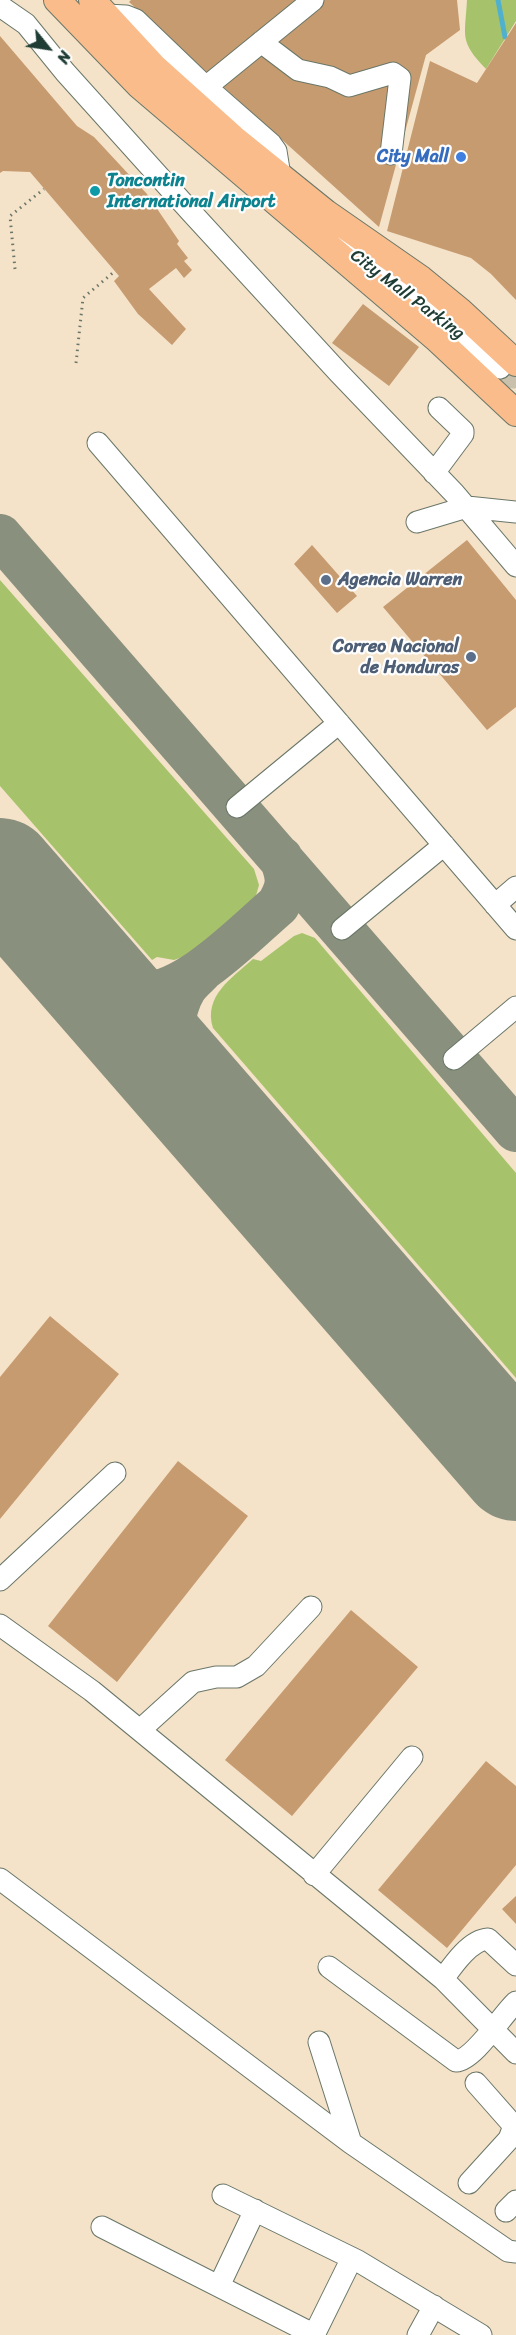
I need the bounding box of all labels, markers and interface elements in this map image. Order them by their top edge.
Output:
north arrow [18,18,78,78]
text: N [49,45,79,69]
place label: City Mall [377,146,449,168]
marker: City Mall [454,150,468,164]
place label: Toncontin International Airport [107,170,276,213]
marker: Toncontin International Airport [88,184,102,198]
street label: City Mall Parking [346,245,468,345]
place label: Agencia Warren [338,569,462,591]
marker: Agencia Warren [319,573,333,587]
place label: Correo Nacional de Honduras [333,636,459,678]
marker: Correo Nacional de Honduras [464,650,478,664]

